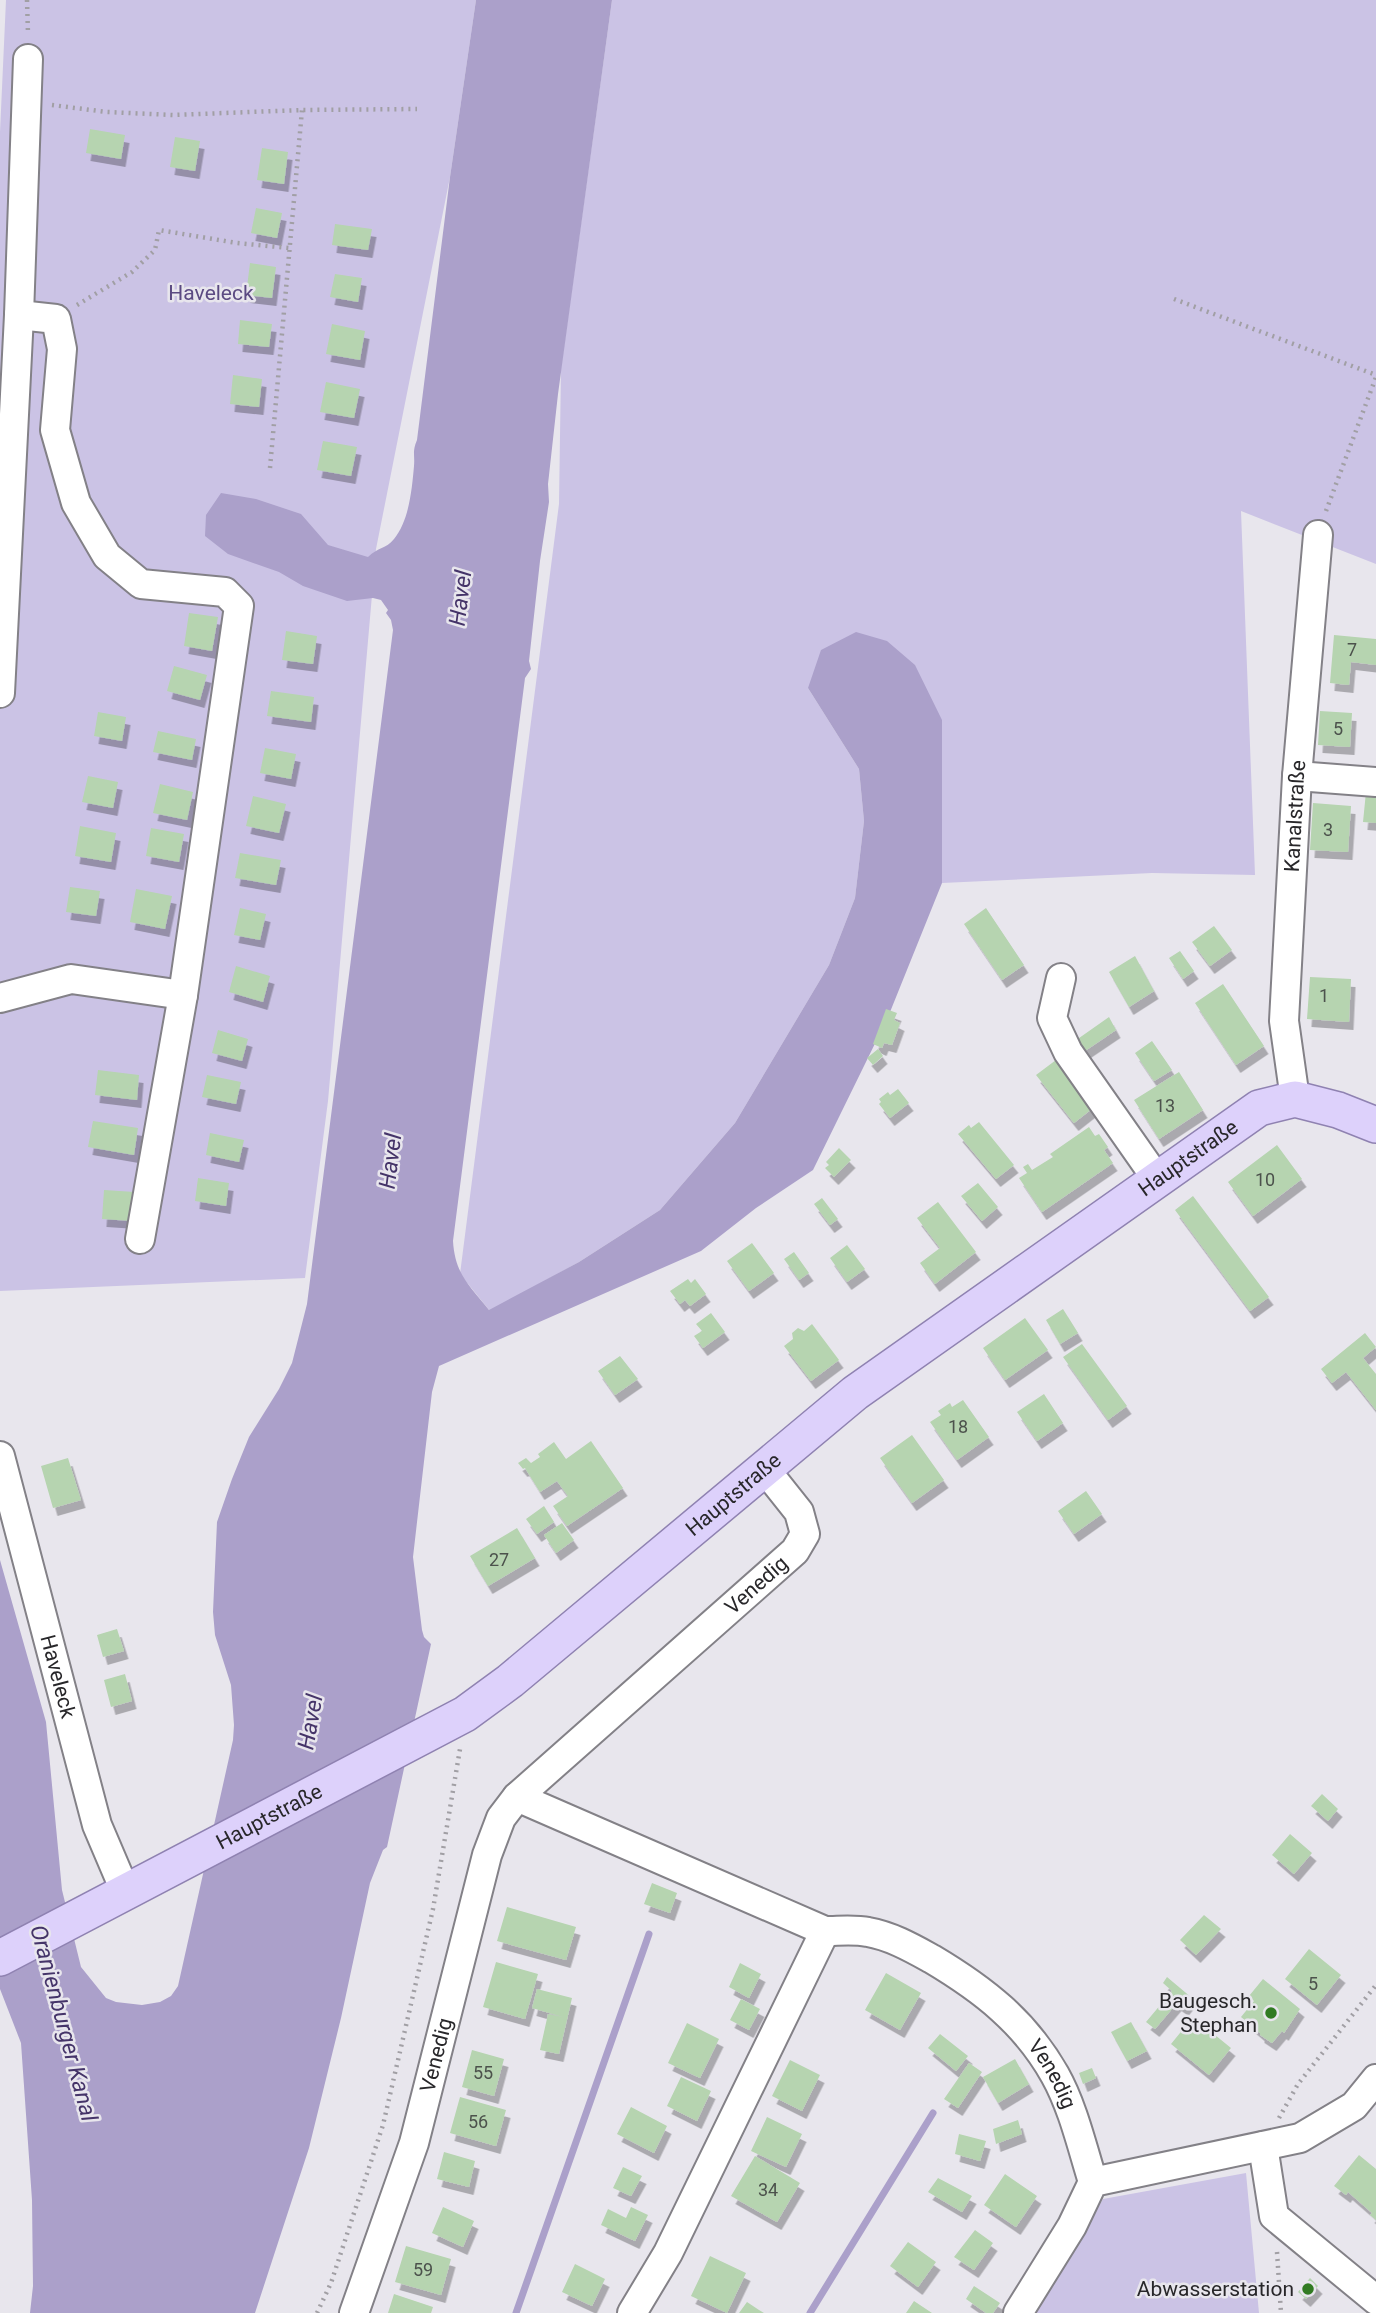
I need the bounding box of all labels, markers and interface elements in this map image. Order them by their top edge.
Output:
park label: Haveleck [168,281,254,305]
water label: Havel [444,568,477,627]
house number: 7 [1347,639,1357,660]
house number: 5 [1333,718,1343,739]
street label: Kanalstraße [1280,759,1310,873]
house number: 3 [1323,819,1333,840]
house number: 1 [1319,985,1329,1006]
house number: 13 [1155,1095,1175,1116]
street label: Hauptstraße [1134,1115,1242,1201]
water label: Havel [374,1131,407,1190]
house number: 10 [1255,1169,1275,1190]
house number: 18 [948,1416,968,1437]
street label: Hauptstraße [681,1448,786,1541]
house number: 27 [489,1549,509,1570]
street label: Venedig [720,1551,793,1619]
street label: Haveleck [36,1632,81,1721]
water label: Havel [292,1692,329,1752]
street label: Hauptstraße [212,1779,326,1854]
water label: Oranienburger Kanal [24,1922,103,2125]
house number: 5 [1308,1973,1318,1994]
place label: Baugesch. Stephan [1159,1989,1257,2037]
marker: Baugesch. Stephan [1263,2005,1279,2021]
street label: Venedig [415,2015,457,2095]
street label: Venedig [1023,2035,1081,2112]
house number: 55 [473,2062,493,2083]
house number: 56 [468,2111,488,2132]
house number: 34 [758,2179,778,2200]
house number: 59 [413,2259,433,2280]
place label: Abwasserstation [1137,2277,1294,2301]
marker: Abwasserstation [1300,2281,1316,2297]

